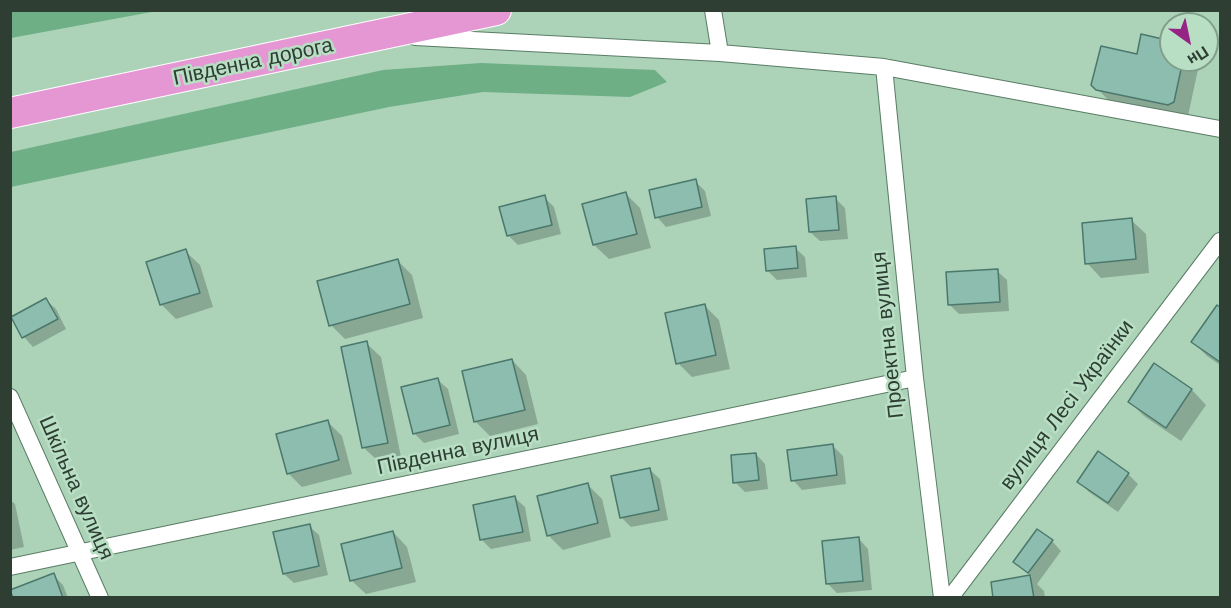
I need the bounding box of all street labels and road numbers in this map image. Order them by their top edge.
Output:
street label: Південна дорога [171,33,335,91]
street label: Проектна вулиця [867,250,909,420]
street label: вулиця Лесі Українки [995,315,1139,495]
street label: Шкільна вулиця [33,412,119,564]
street label: Південна вулиця [375,422,541,480]

